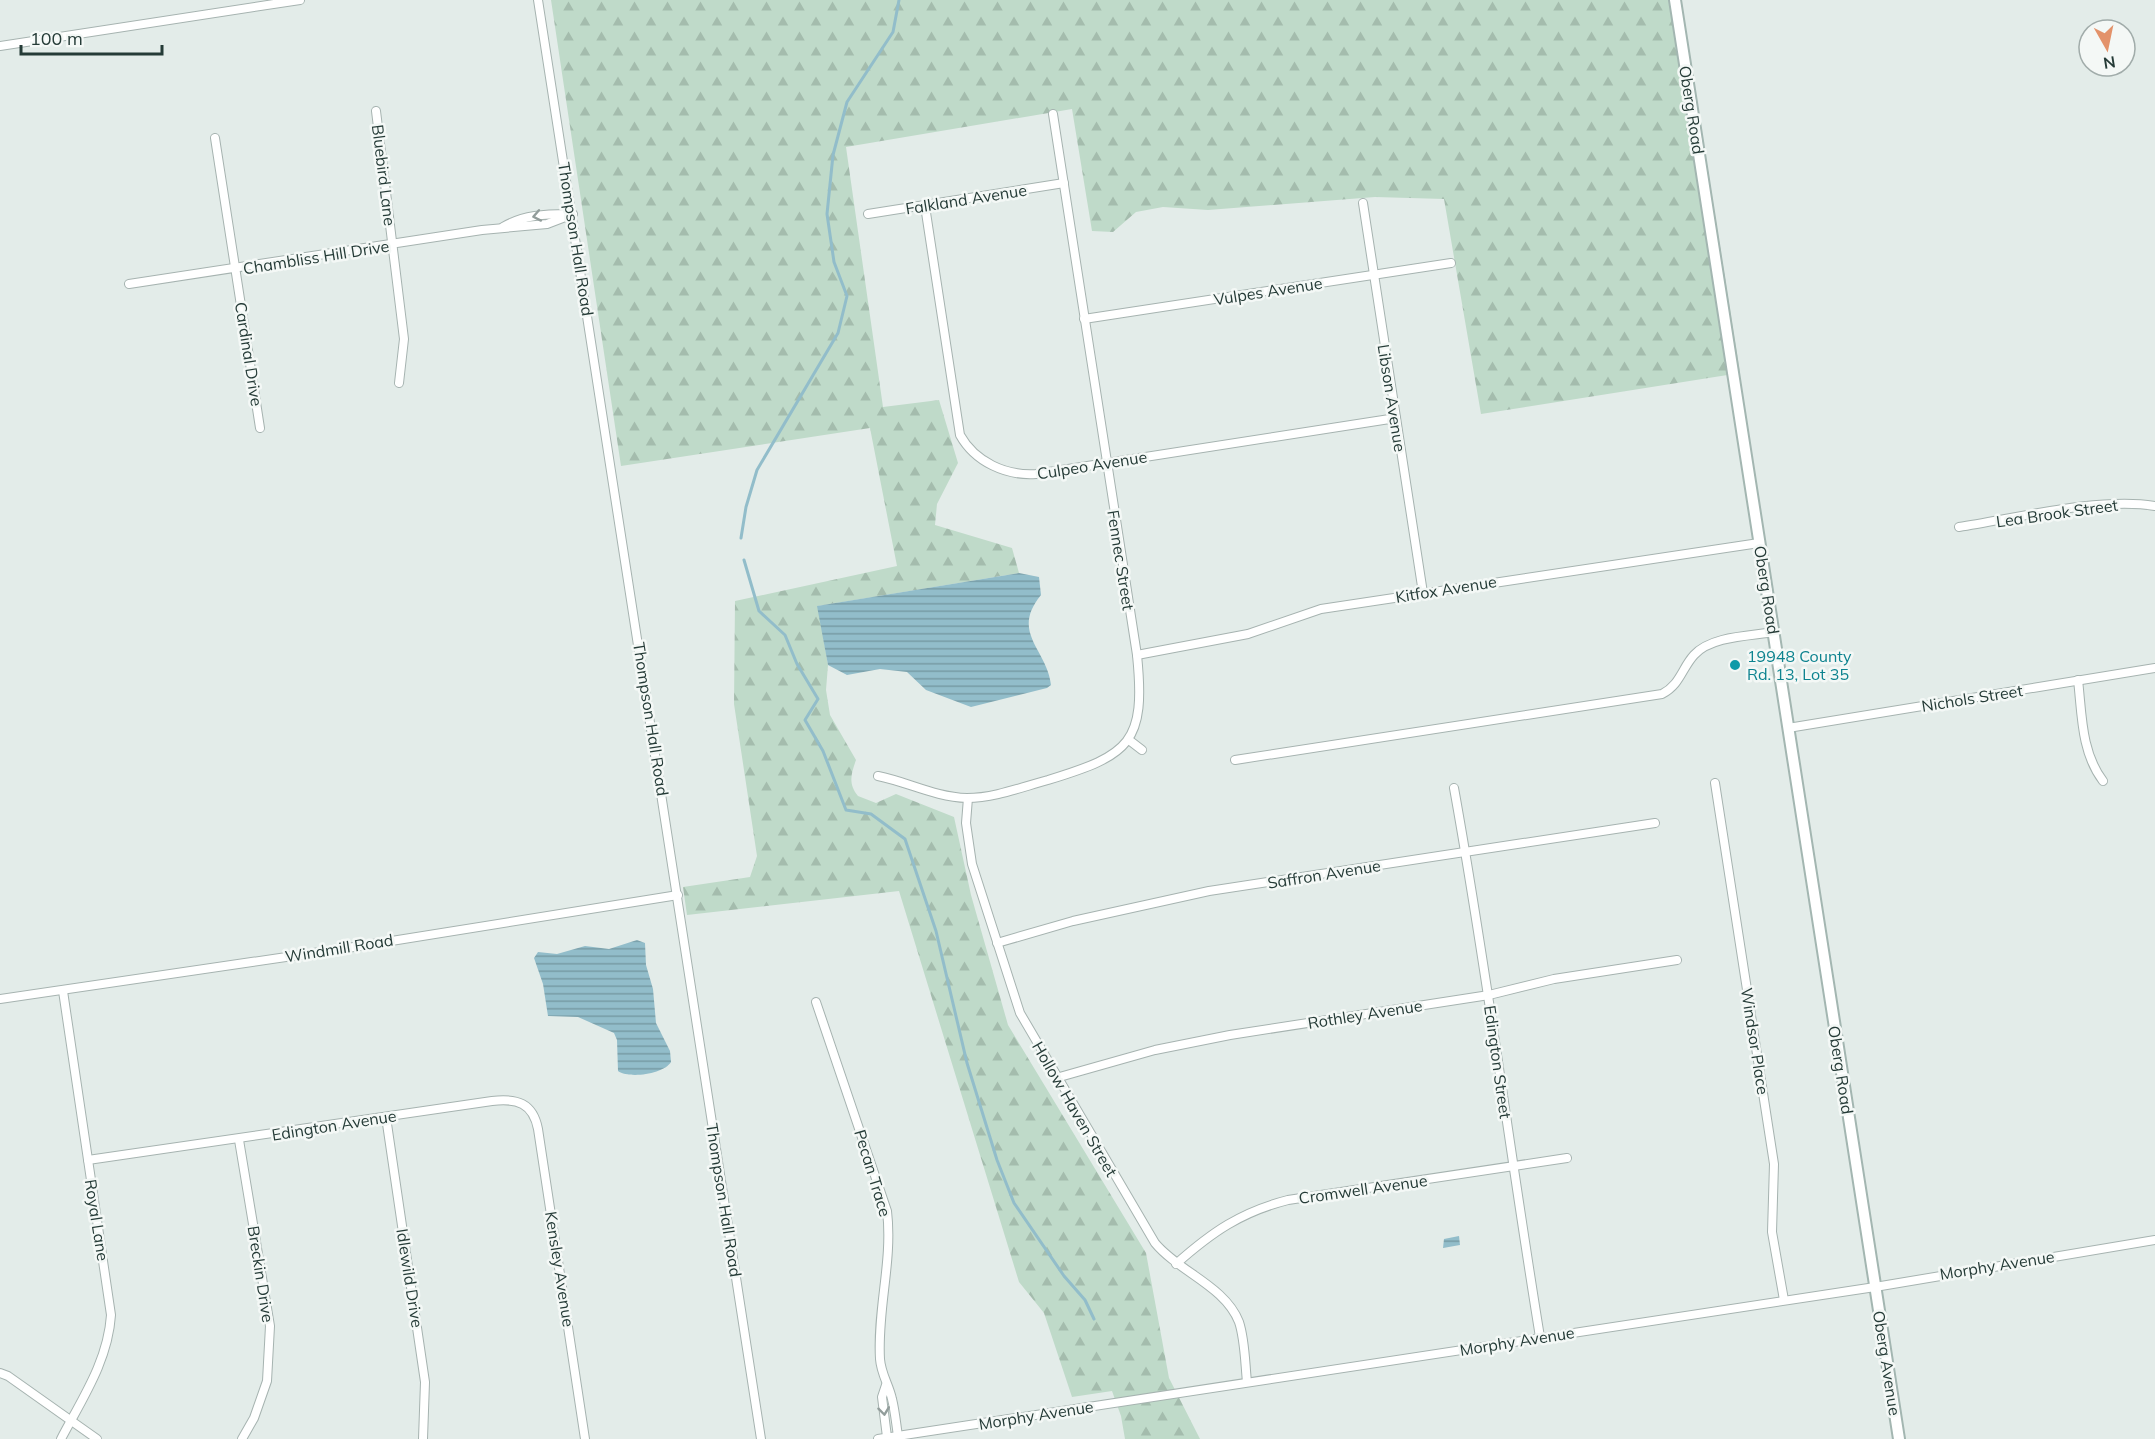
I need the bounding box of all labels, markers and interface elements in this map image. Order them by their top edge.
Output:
scale bar [21,18,162,56]
north arrow [2077,18,2137,78]
text: 100 m [30,27,83,50]
text: N [2102,52,2117,74]
street label: Oberg Road [1675,64,1709,156]
street label: Bluebird Lane [368,123,400,227]
street label: Thompson Hall Road [554,161,598,317]
street label: Falkland Avenue [904,180,1028,218]
one-way arrow [532,209,542,222]
street label: Chambliss Hill Drive [241,236,391,278]
street label: Vulpes Avenue [1212,273,1324,309]
street label: Cardinal Drive [231,301,267,407]
street label: Libson Avenue [1374,343,1410,453]
street label: Culpeo Avenue [1036,446,1148,484]
street label: Lea Brook Street [1995,495,2120,531]
street label: Fennec Street [1103,508,1139,612]
street label: Oberg Road [1750,544,1784,636]
street label: Kitfox Avenue [1394,571,1498,607]
street label: Thompson Hall Road [629,641,673,797]
place label: 19948 County Rd. 13, Lot 35 [1747,646,1852,684]
marker: 19948 County Rd. 13, Lot 35 [1728,658,1742,672]
street label: Nichols Street [1920,680,2025,716]
street label: Saffron Avenue [1266,855,1382,893]
street label: Windmill Road [283,930,395,966]
street label: Windsor Place [1737,986,1773,1096]
street label: Rothley Avenue [1306,995,1424,1033]
street label: Edington Street [1480,1004,1516,1120]
street label: Oberg Road [1824,1024,1858,1116]
street label: Hollow Haven Street [1028,1038,1122,1180]
street label: Edington Avenue [270,1105,398,1145]
street label: Thompson Hall Road [702,1122,746,1278]
street label: Pecan Trace [850,1127,896,1219]
street label: Cromwell Avenue [1297,1170,1429,1208]
street label: Royal Lane [81,1178,113,1262]
street label: Kensley Avenue [541,1210,579,1328]
street label: Breckin Drive [243,1224,279,1324]
street label: Idlewild Drive [392,1227,428,1329]
street label: Morphy Avenue [1938,1246,2056,1284]
street label: Oberg Avenue [1869,1309,1905,1417]
street label: Morphy Avenue [1458,1322,1576,1360]
street label: Morphy Avenue [977,1396,1095,1434]
one-way arrow [877,1407,890,1416]

